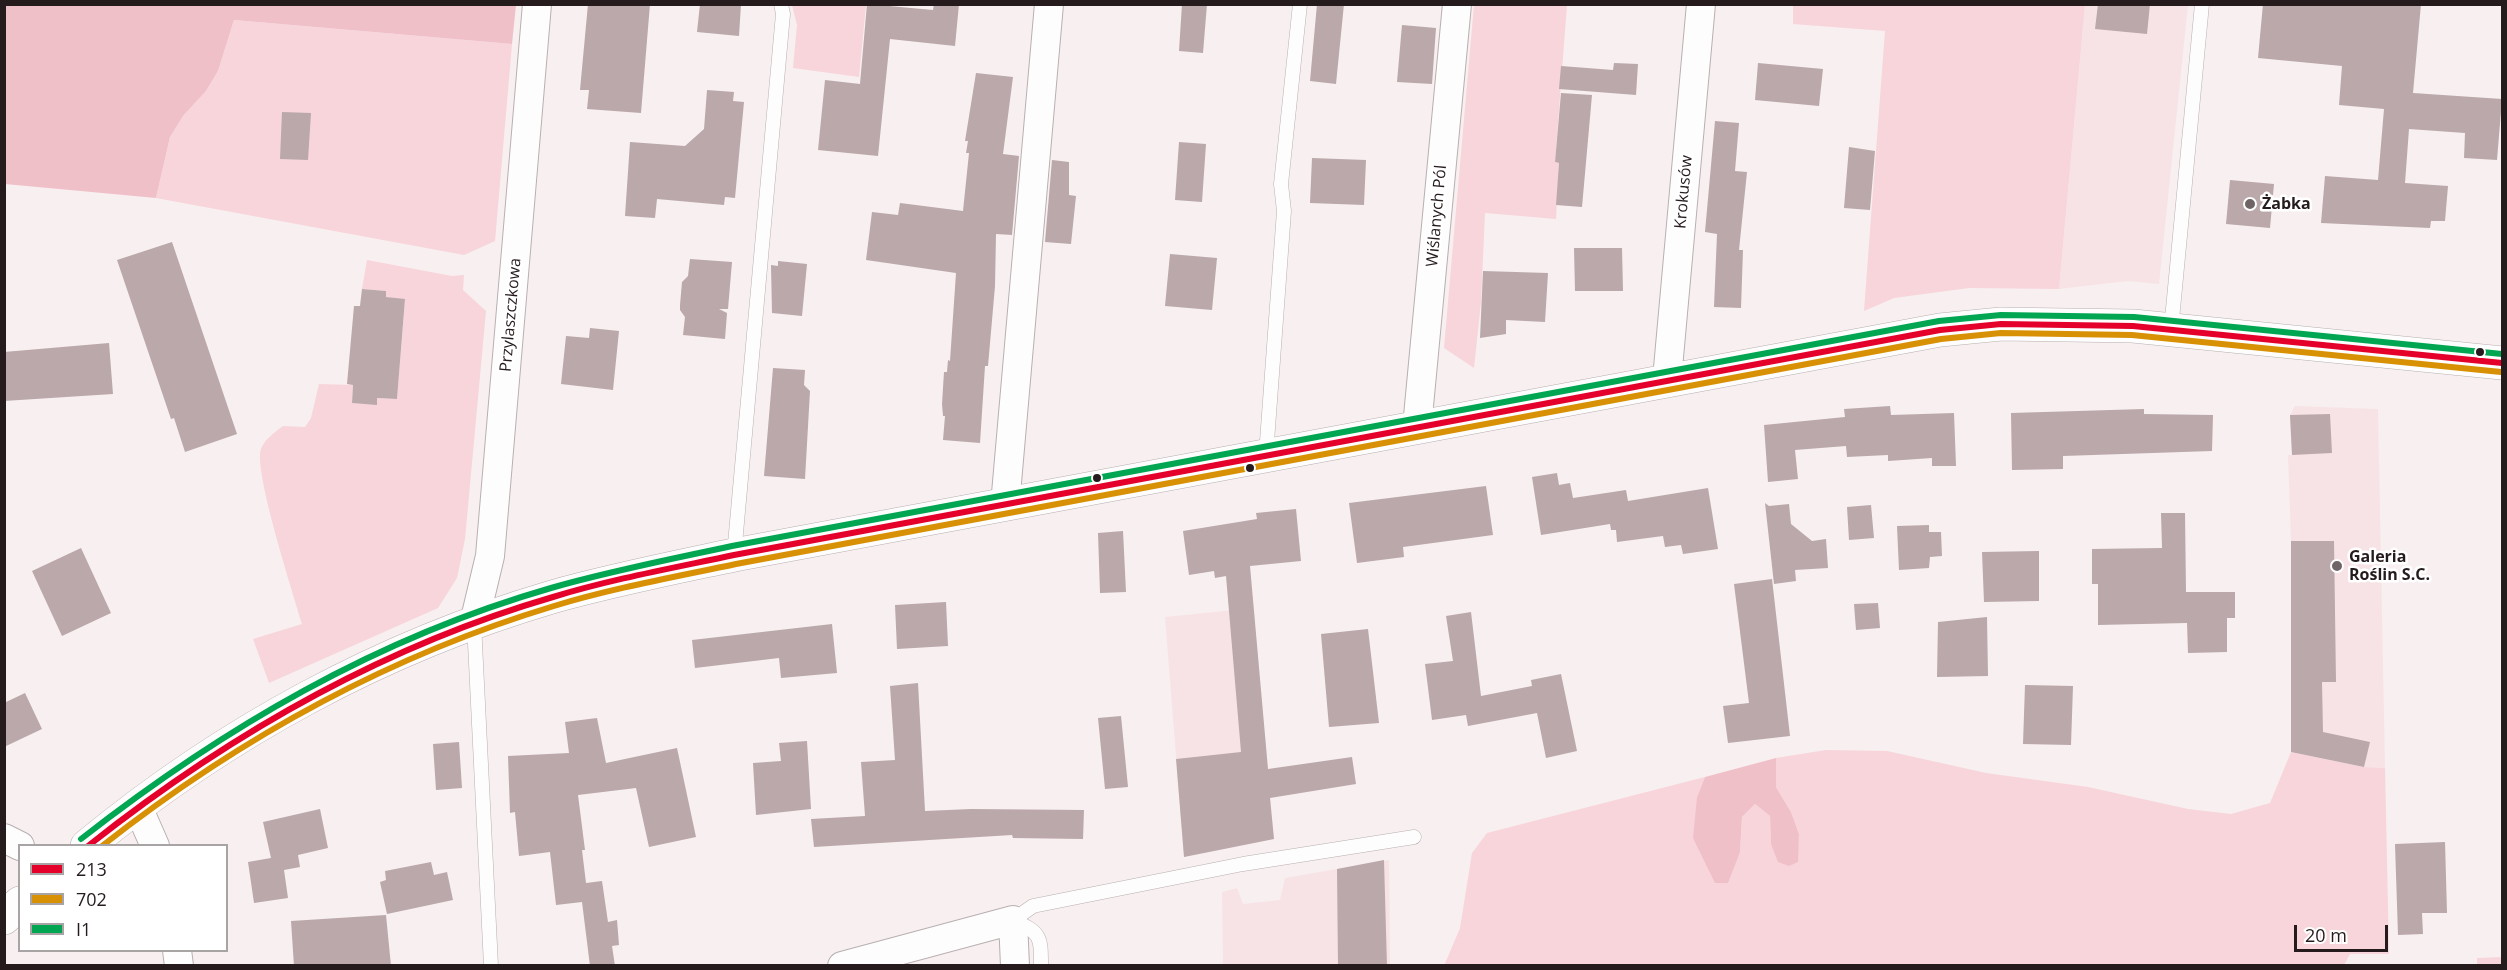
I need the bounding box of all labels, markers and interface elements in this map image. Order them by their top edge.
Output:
street label: Krokusów [1671,154,1697,230]
street label: Wiślanych Pól [1423,164,1451,268]
place label: Żabka [2262,194,2311,214]
marker: Żabka [2243,197,2257,211]
street label: Przylaszczkowa [496,257,526,373]
unlabelled marker [2474,346,2486,358]
unlabelled marker [1244,462,1256,474]
unlabelled marker [1091,472,1103,484]
place label: Galeria Roślin S.C. [2349,547,2430,585]
marker: Galeria Roślin S.C. [2330,559,2344,573]
legend [18,844,228,952]
text: 213 [76,857,107,881]
text: 702 [76,887,107,911]
scale bar [2297,913,2392,951]
text: I1 [76,917,91,941]
text: 20 m [2305,923,2347,947]

